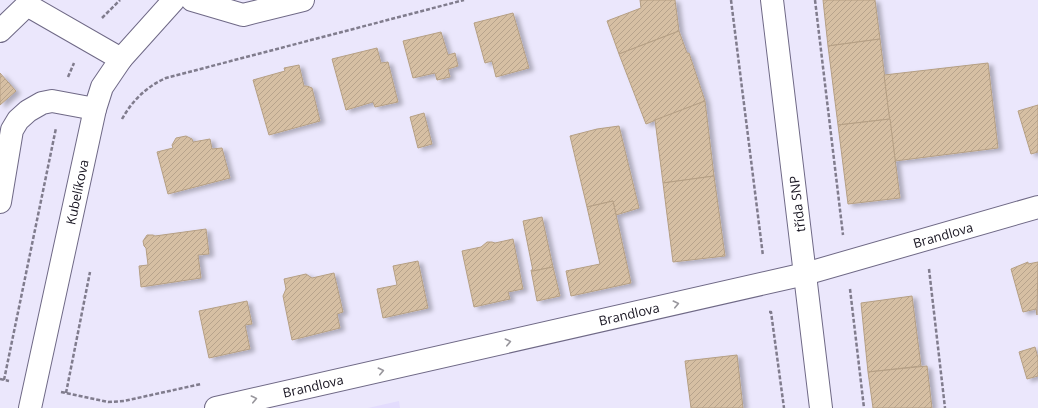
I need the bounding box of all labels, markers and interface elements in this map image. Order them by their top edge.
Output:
street label: Kubelíkova [61,158,93,226]
street label: třída SNP [785,175,809,233]
street label: Brandlova [911,218,975,252]
street label: Brandlova [597,298,661,330]
one-way arrow [673,300,679,308]
one-way arrow [505,338,511,346]
one-way arrow [378,367,384,375]
street label: Brandlova [281,370,345,402]
one-way arrow [251,396,258,404]

